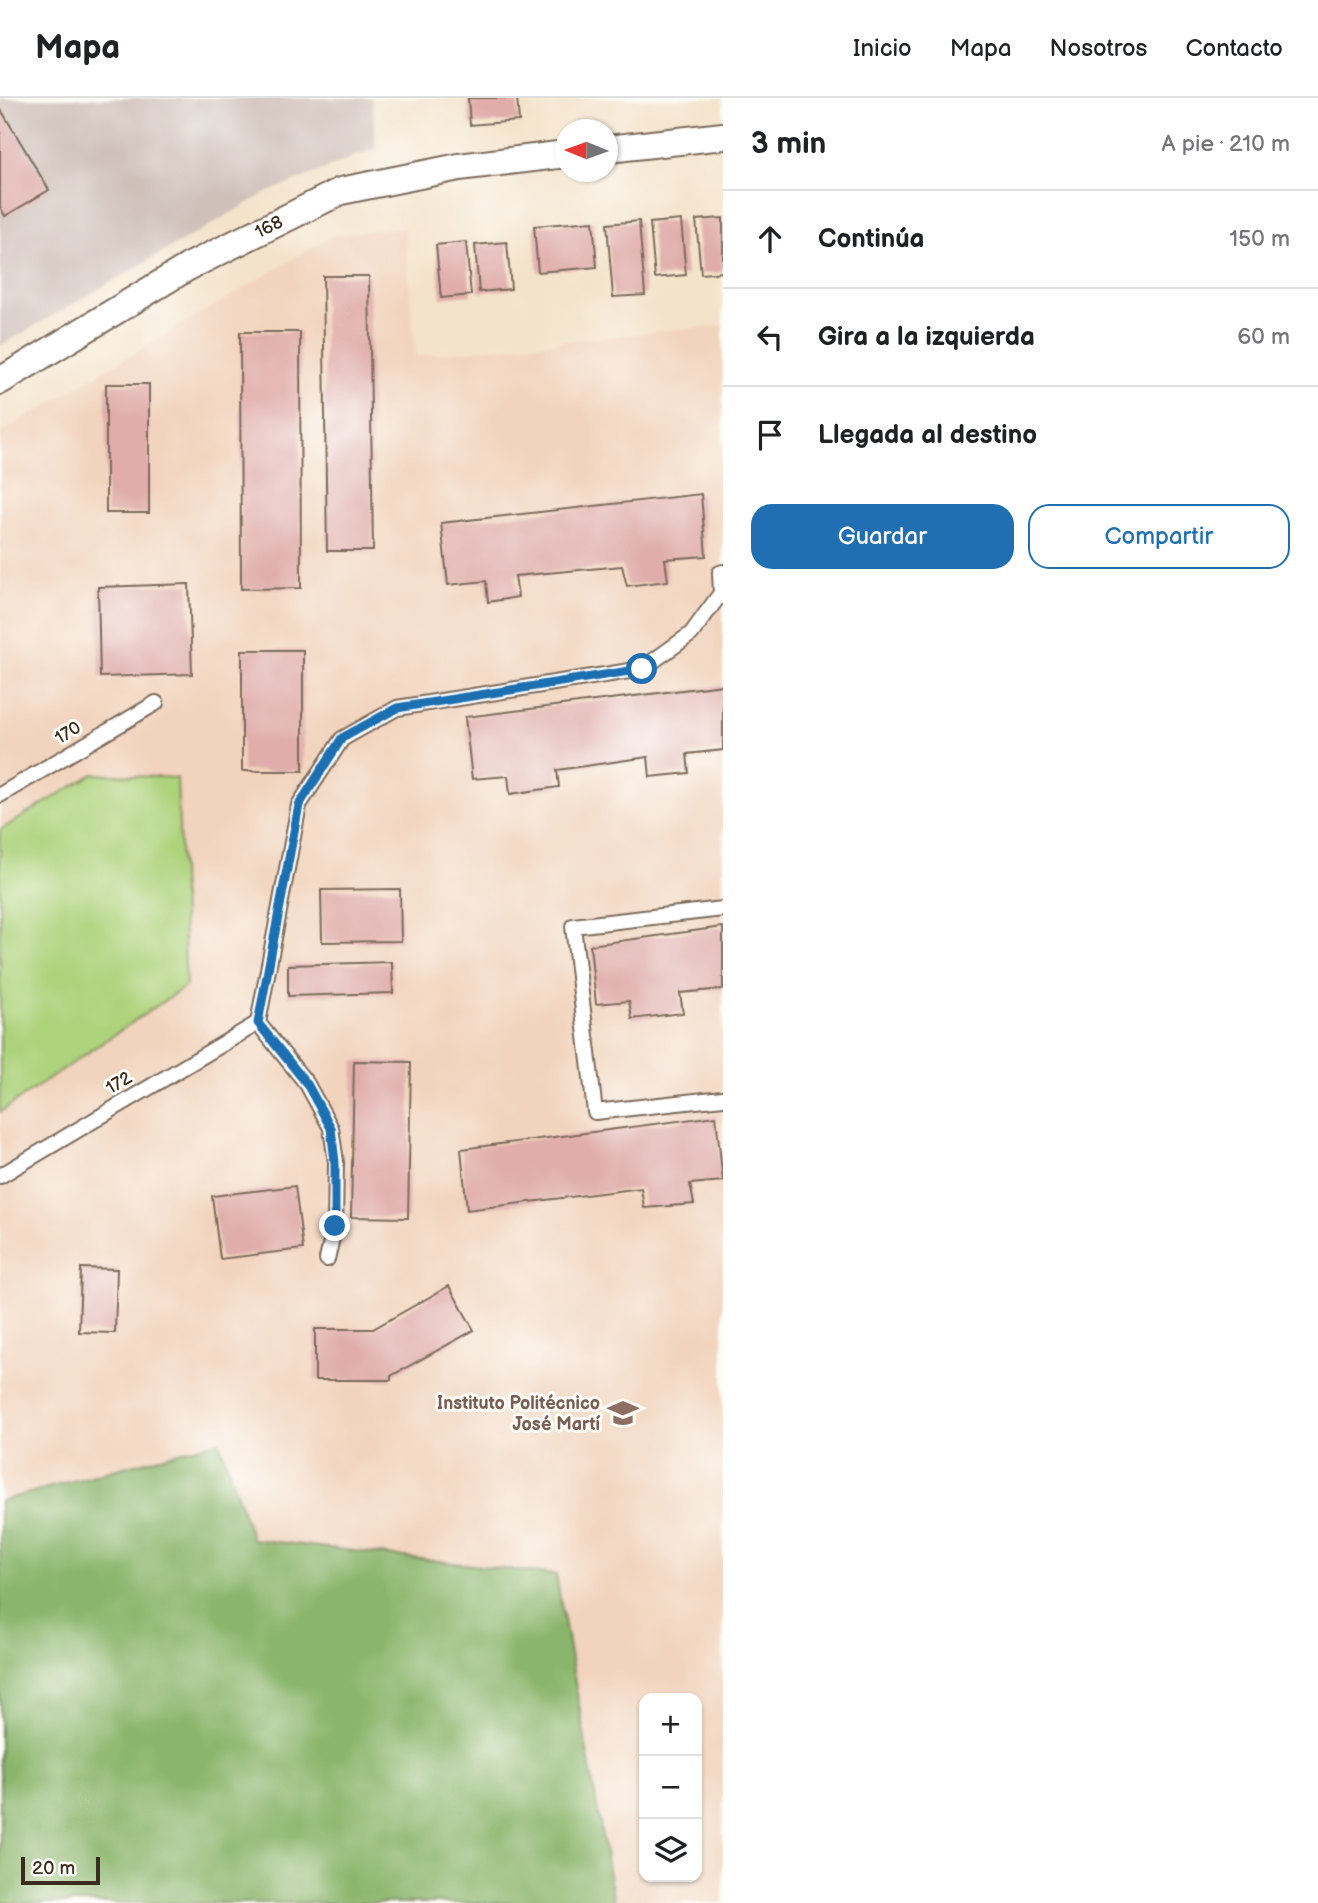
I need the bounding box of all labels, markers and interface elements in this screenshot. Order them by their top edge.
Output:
text: Mapa [35,28,120,68]
text: Inicio [853,34,912,63]
text: Mapa [950,34,1012,63]
text: Nosotros [1050,34,1147,63]
text: Contacto [1185,34,1283,63]
north arrow [555,119,618,182]
text: 3 min [751,126,826,162]
text: A pie · 210 m [1161,130,1290,158]
street label: 168 [251,211,286,243]
icon: ahead [751,220,789,258]
text: Continúa [818,224,925,255]
text: 150 m [1229,225,1290,253]
icon: left [751,318,789,356]
text: Gira a la izquierda [818,322,1035,353]
text: 60 m [1237,323,1290,351]
icon: arrive [751,416,789,454]
text: Llegada al destino [818,420,1037,451]
button: Guardar [751,504,1014,569]
button: Compartir [1028,504,1290,569]
route start [626,653,657,684]
street label: 170 [51,717,85,749]
street label: 172 [102,1067,136,1099]
route end [319,1210,350,1241]
place label: Instituto Politécnico José Martí [437,1393,601,1435]
school or university icon: Instituto Politécnico José Martí [606,1396,640,1430]
map controls [639,1693,702,1882]
button: + [639,1693,702,1756]
button: − [639,1756,702,1819]
button: layers [639,1819,702,1882]
scale bar [21,1854,100,1886]
text: 20 m [32,1857,75,1880]

